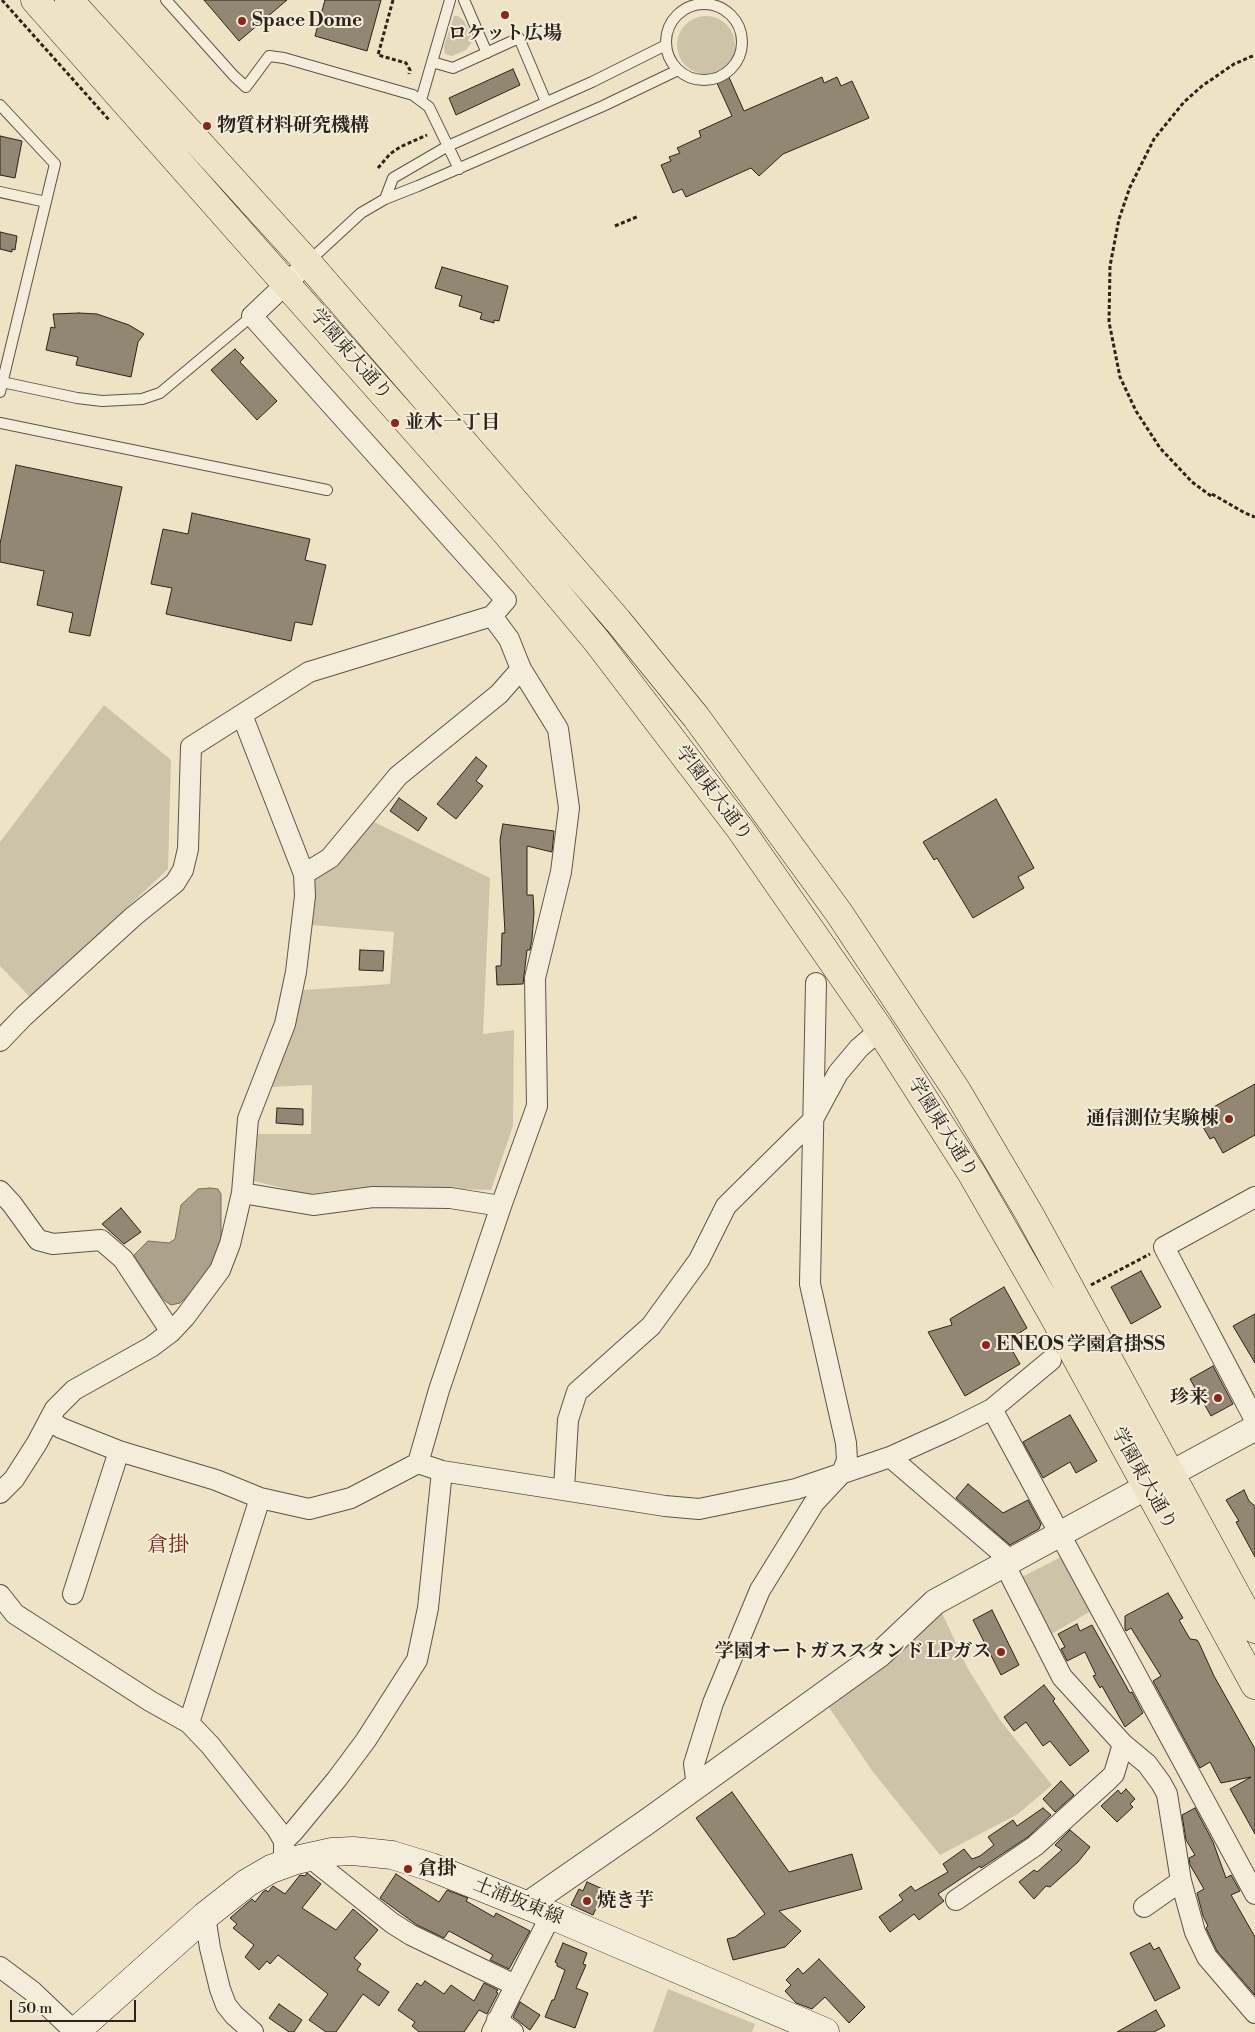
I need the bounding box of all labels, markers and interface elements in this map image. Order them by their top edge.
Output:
marker: ロケット広場 [499,9,511,21]
place label: Space Dome [252,10,362,32]
marker: Space Dome [236,15,248,27]
place label: ロケット広場 [448,23,562,45]
place label: 物質材料研究機構 [217,115,369,137]
marker: 物質材料研究機構 [201,120,213,132]
street label: 学園東大通り [304,305,396,405]
place label: 並木一丁目 [405,412,500,434]
marker: 並木一丁目 [389,417,401,429]
street label: 学園東大通り [670,742,756,846]
street label: 学園東大通り [902,1074,982,1182]
place label: 通信測位実験棟 [1086,1108,1219,1130]
marker: 通信測位実験棟 [1223,1113,1235,1125]
place label: ENEOS 学園倉掛SS [996,1334,1165,1356]
marker: ENEOS 学園倉掛SS [980,1339,992,1351]
place label: 珍来 [1170,1387,1208,1409]
marker: 珍来 [1212,1392,1224,1404]
street label: 学園東大通り [1105,1424,1181,1534]
district label: 倉掛 [147,1533,189,1559]
place label: 学園オートガススタンド LPガス [715,1641,991,1663]
marker: 学園オートガススタンド LPガス [995,1646,1007,1658]
place label: 倉掛 [418,1858,456,1880]
marker: 倉掛 [402,1863,414,1875]
street label: 土浦坂東線 [470,1874,566,1930]
place label: 焼き芋 [597,1890,654,1912]
marker: 焼き芋 [581,1895,593,1907]
scale bar [12,1990,139,2022]
text: 50 m [18,1999,52,2018]

